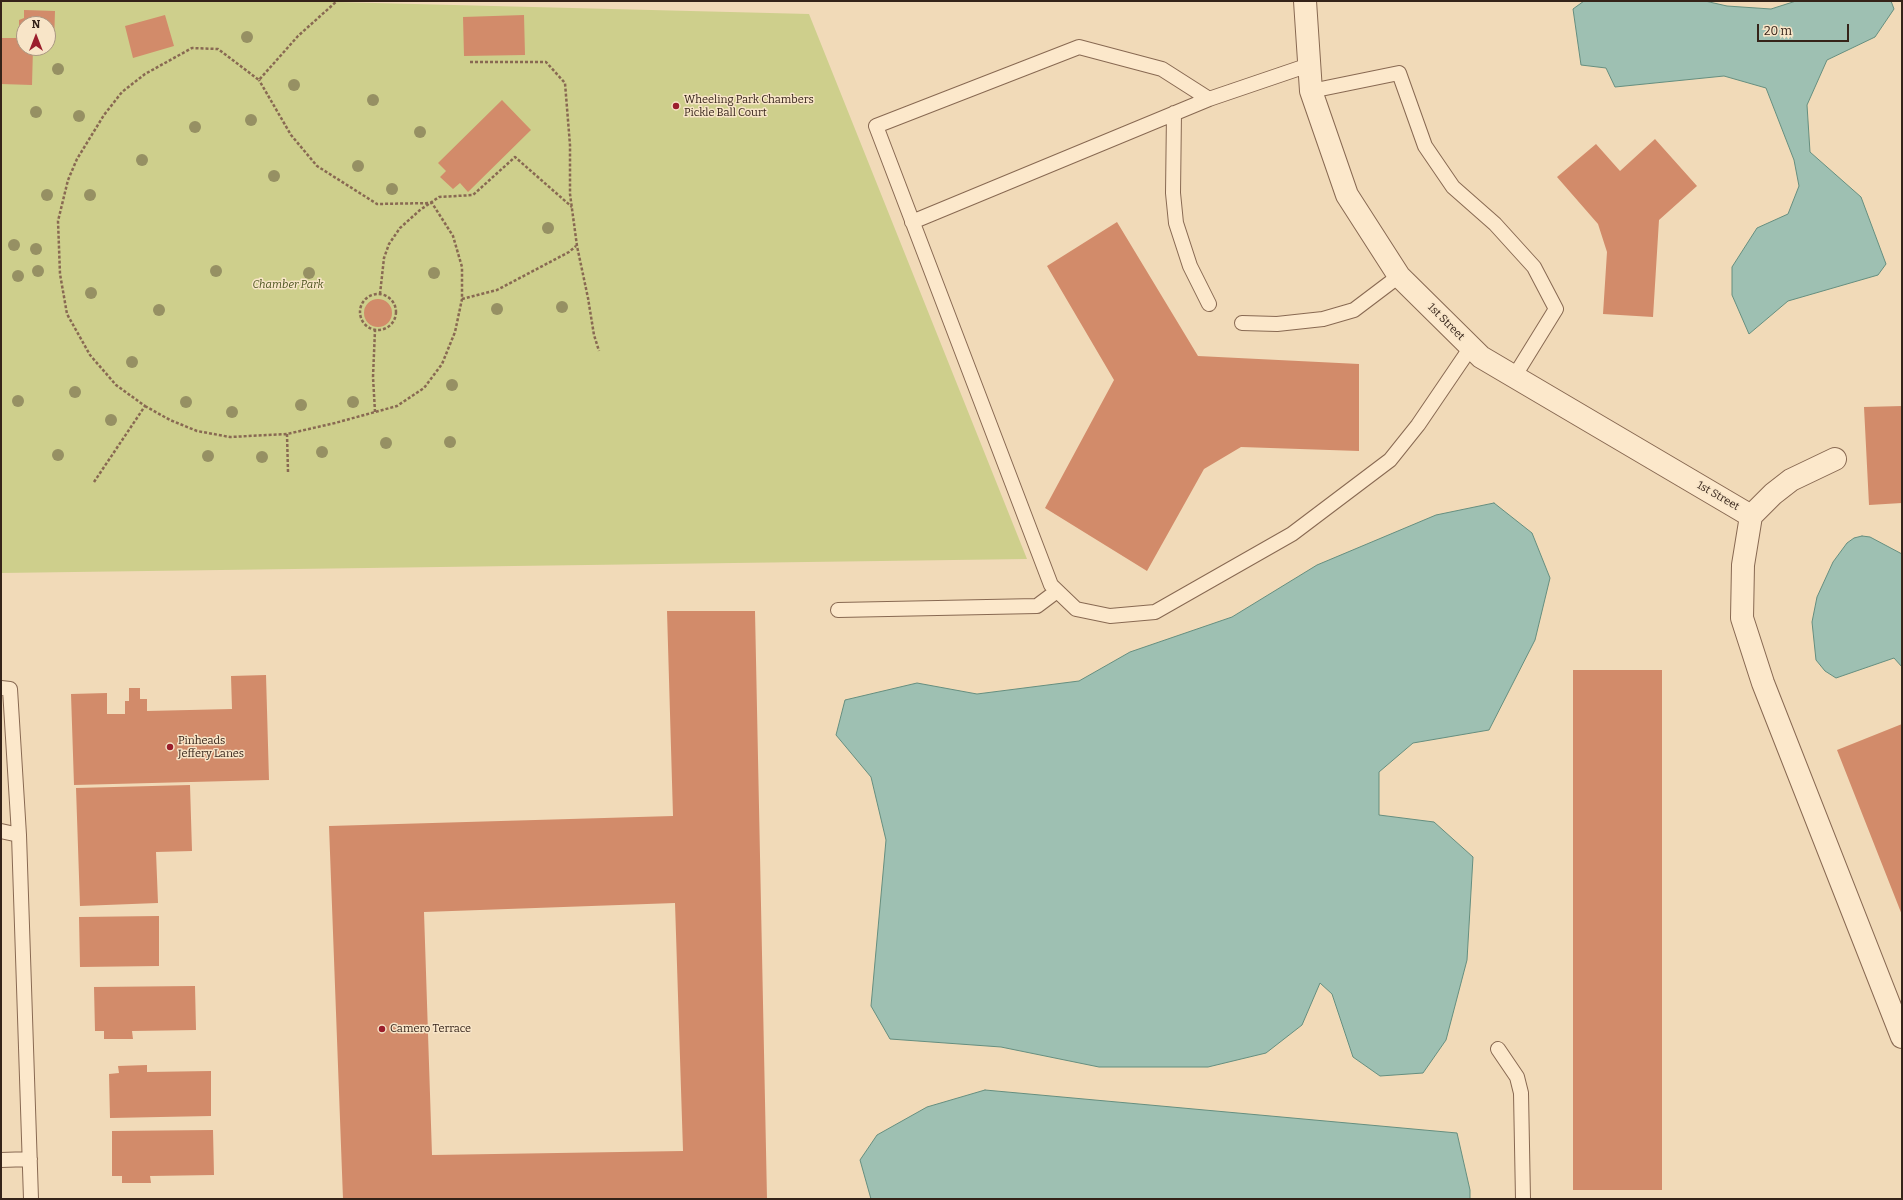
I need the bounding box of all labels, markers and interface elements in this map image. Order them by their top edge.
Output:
north arrow [16,16,56,56]
scale bar [1759,16,1851,42]
text: N [32,18,40,31]
text: 20 m [1764,24,1792,38]
place label: Wheeling Park Chambers Pickle Ball Court [684,93,814,119]
marker: Wheeling Park Chambers Pickle Ball Court [671,101,681,111]
park label: Chamber Park [253,278,323,292]
street label: 1st Street [1425,301,1467,343]
street label: 1st Street [1694,479,1742,513]
place label: Pinheads Jeffery Lanes [178,734,244,760]
marker: Pinheads Jeffery Lanes [165,742,175,752]
place label: Camero Terrace [390,1022,471,1036]
marker: Camero Terrace [377,1024,387,1034]

